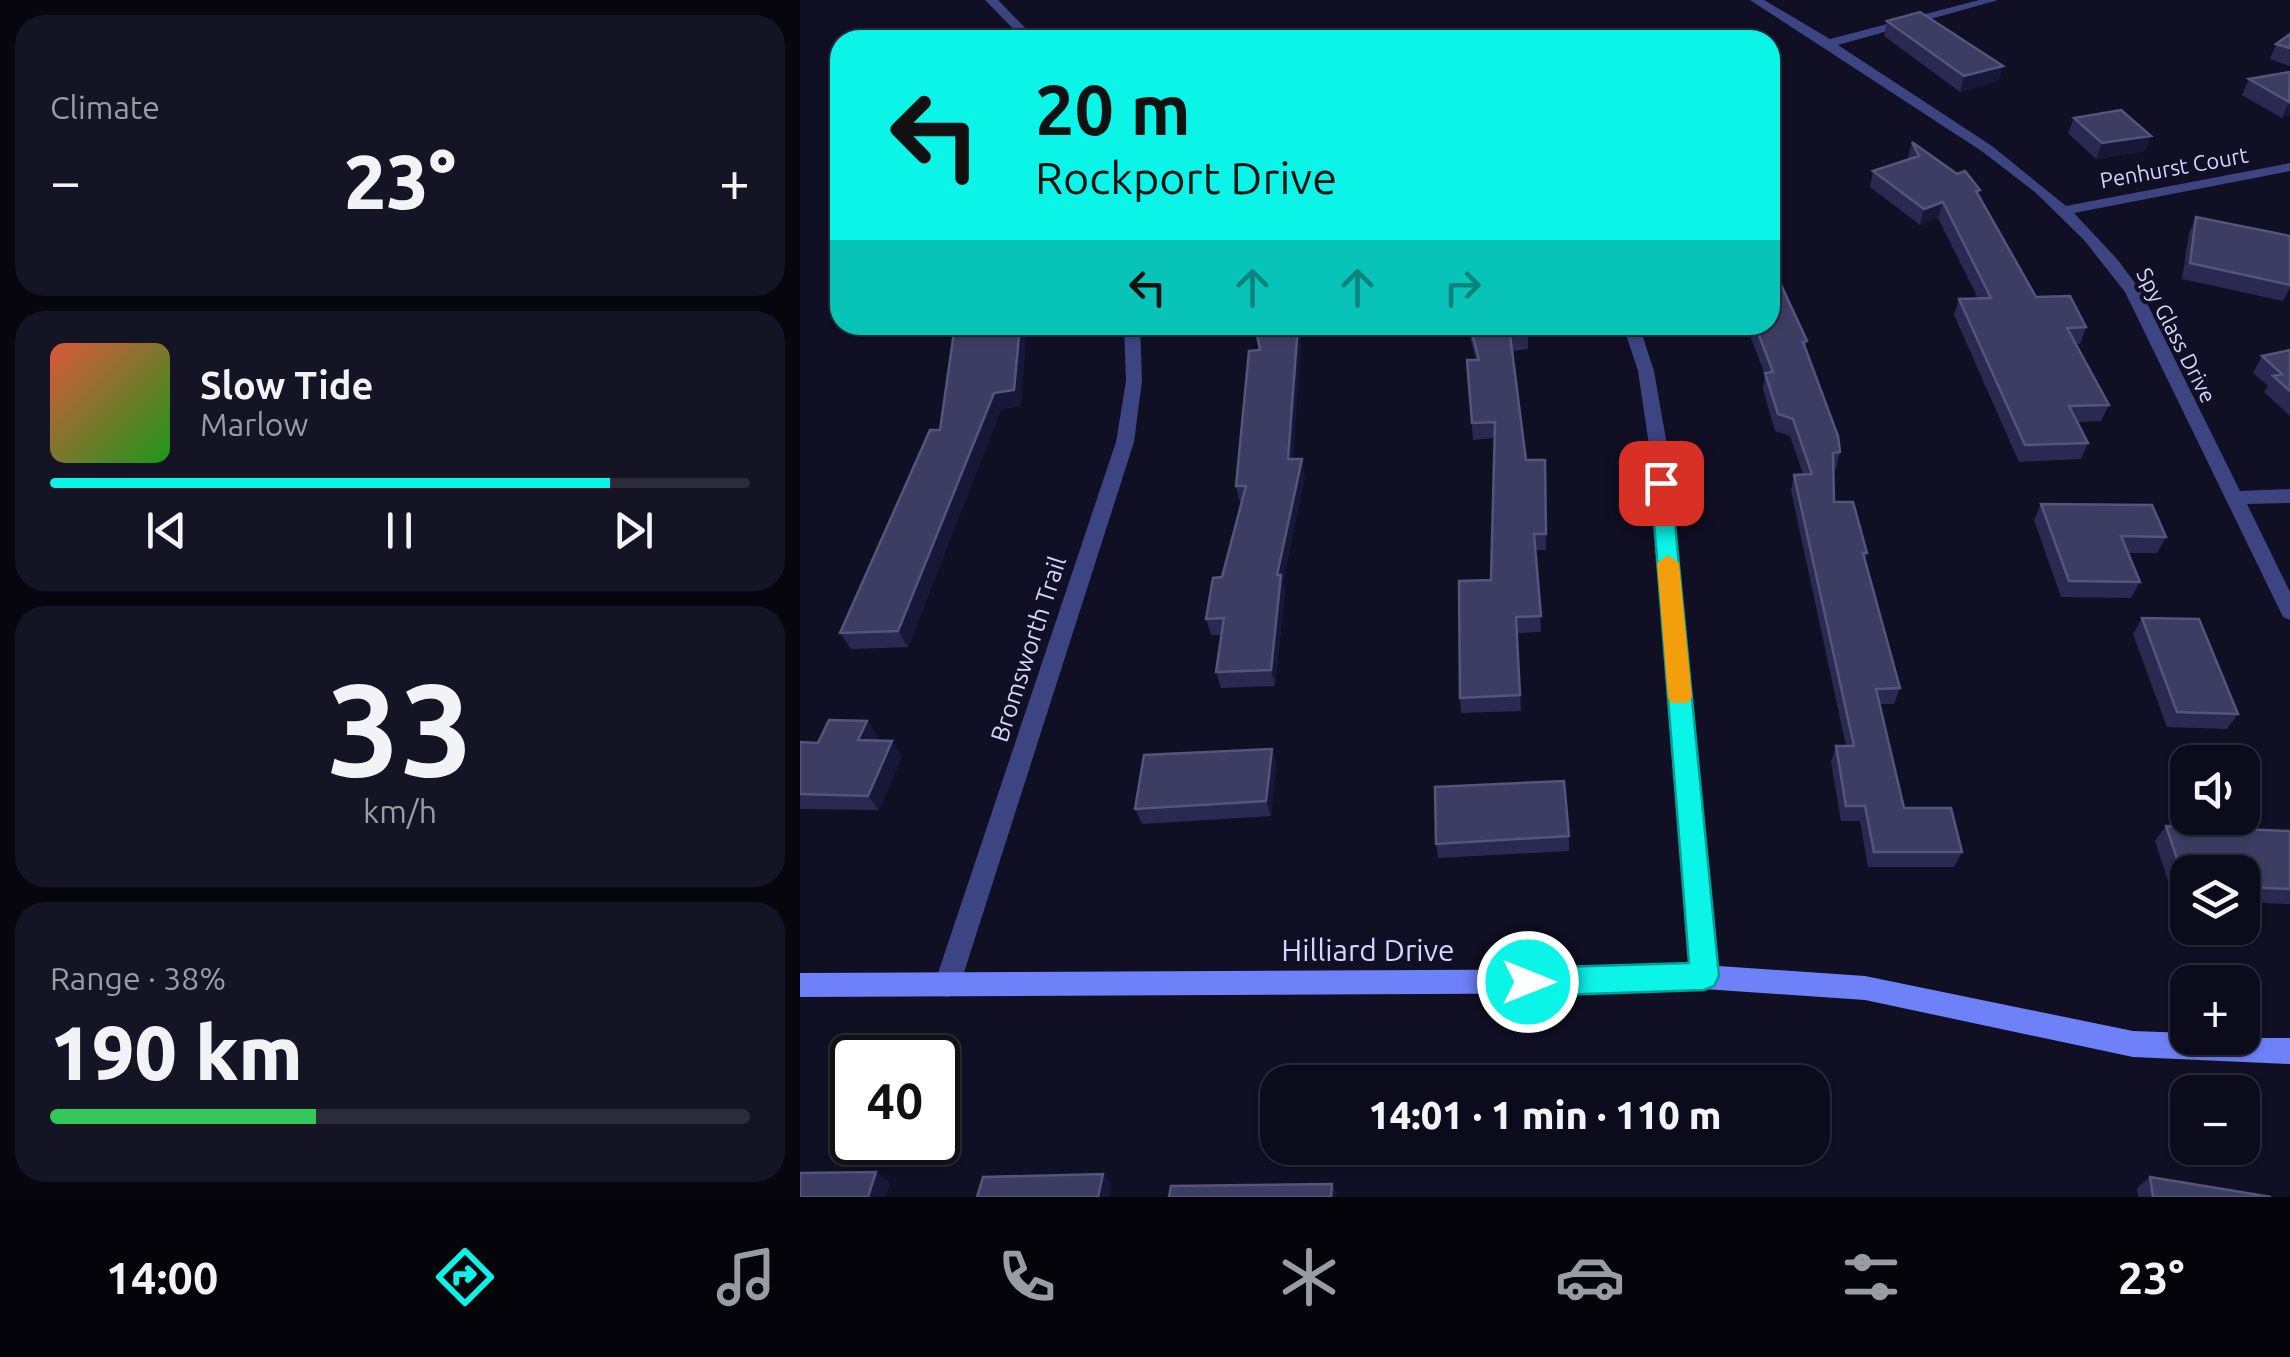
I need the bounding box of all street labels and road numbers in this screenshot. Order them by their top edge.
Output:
street label: Penhurst Court [2098,142,2250,192]
street label: Spy Glass Drive [2132,263,2222,407]
street label: Bromsworth Trail [985,553,1071,745]
street label: Hilliard Drive [1281,933,1455,967]

